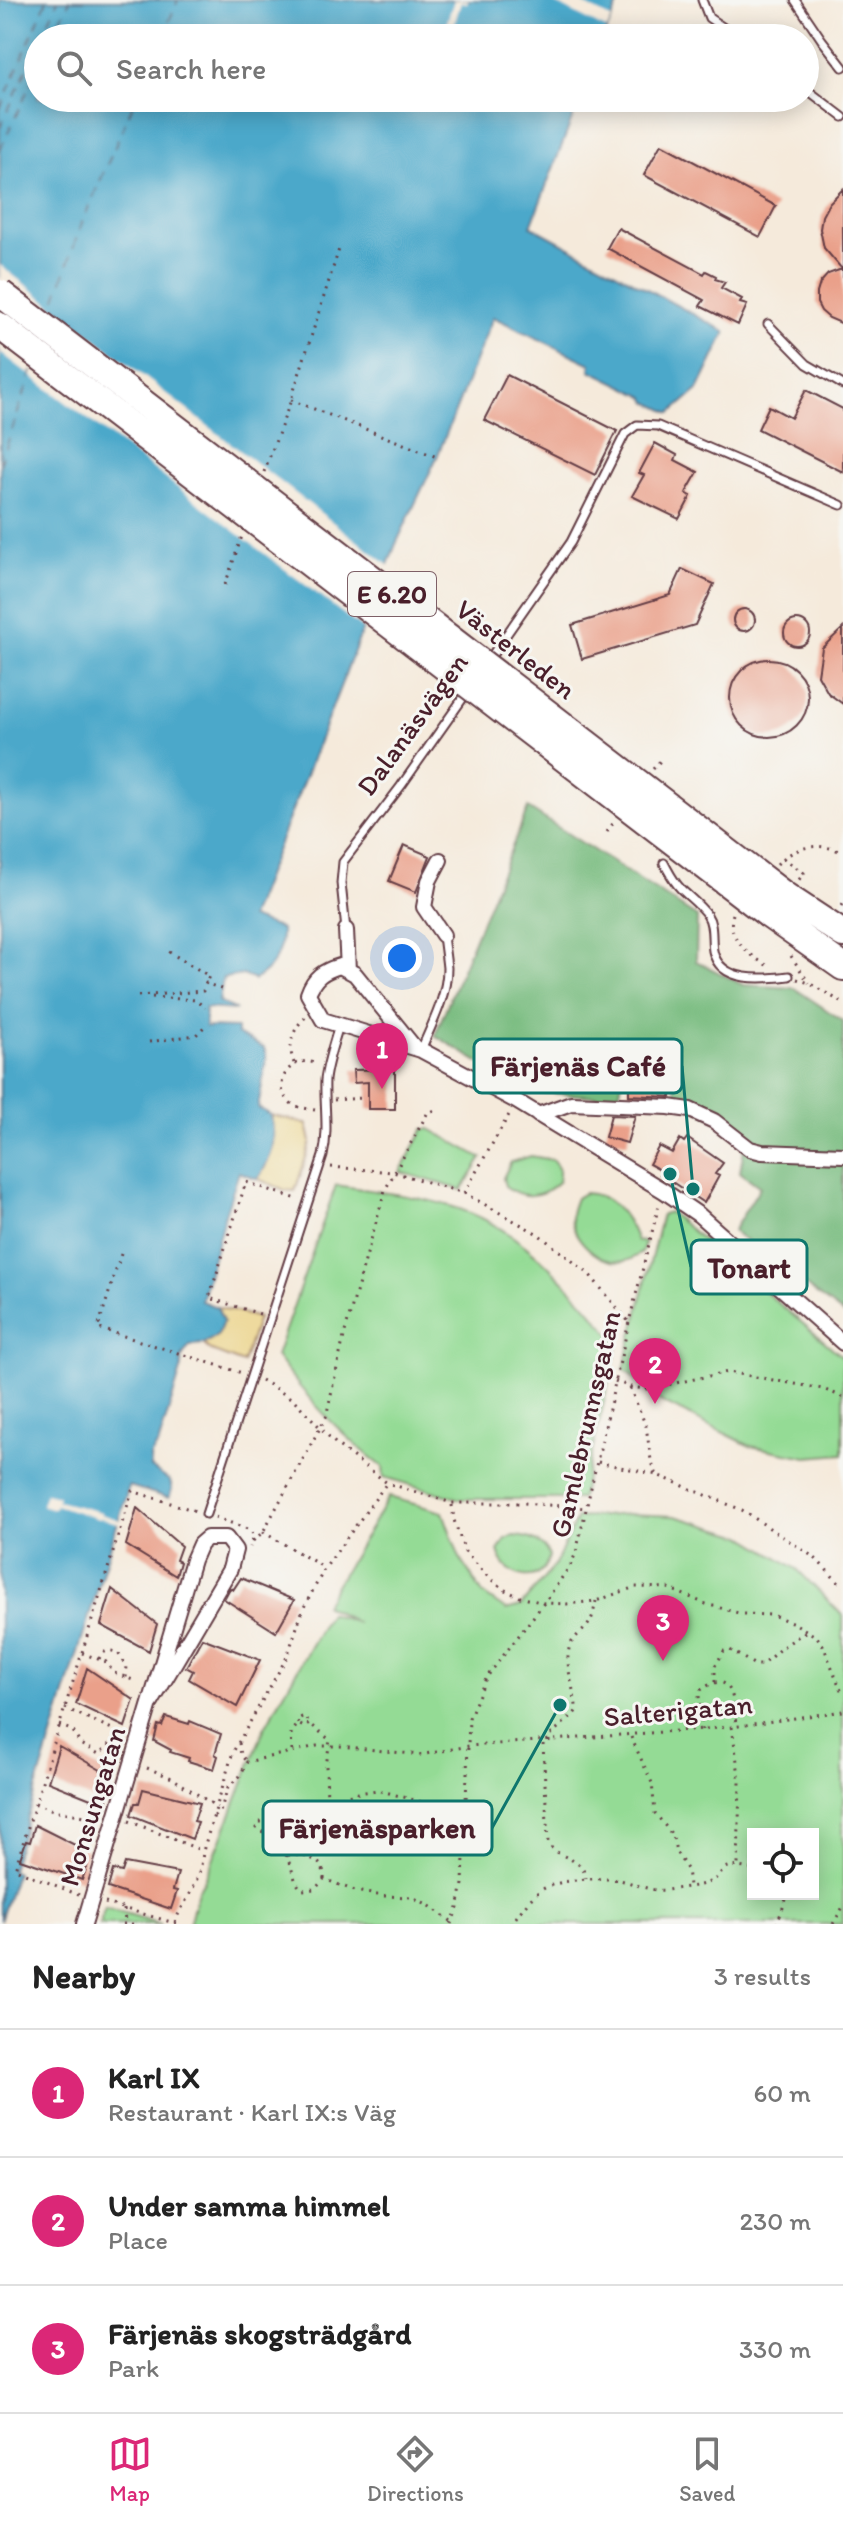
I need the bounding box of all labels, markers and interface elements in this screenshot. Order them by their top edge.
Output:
search box [24,24,819,112]
icon: search [52,46,96,90]
text: Search here [116,50,266,87]
road number: E 6.20 [348,572,436,616]
street label: Västerleden [449,592,583,706]
street label: Dalanäsvägen [349,646,475,802]
your location [382,938,422,978]
pin: 1 [356,1023,408,1089]
callout: Färjenäs Café [474,1039,682,1093]
text: Färjenäs Café [490,1047,666,1084]
callout: Tonart [691,1240,807,1294]
text: Tonart [706,1249,791,1286]
street label: Gamlebrunnsgatan [542,1307,628,1541]
pin: 2 [629,1338,681,1404]
pin: 3 [637,1595,689,1661]
street label: Salterigatan [602,1687,754,1733]
street label: Monsungatan [52,1722,133,1890]
callout: Färjenäsparken [263,1801,492,1855]
text: Färjenäsparken [278,1809,477,1846]
map controls [747,1828,819,1900]
button: locate [747,1828,819,1900]
text: Nearby [32,1956,135,1997]
text: 3 results [714,1960,811,1992]
text: Karl IX [108,2059,199,2096]
text: 1 [52,2077,64,2109]
text: 60 m [754,2077,811,2109]
text: Restaurant · Karl IX:s Väg [108,2096,396,2128]
text: Under samma himmel [108,2187,390,2224]
text: 2 [51,2205,65,2237]
text: 230 m [739,2205,811,2237]
text: Place [108,2224,168,2256]
text: Färjenäs skogsträdgård [108,2315,411,2352]
text: 3 [51,2333,65,2365]
text: 330 m [739,2333,811,2365]
text: Park [108,2352,159,2384]
tab: Map [108,2432,152,2507]
tab: Directions [367,2432,464,2507]
tab: Saved [679,2432,735,2507]

